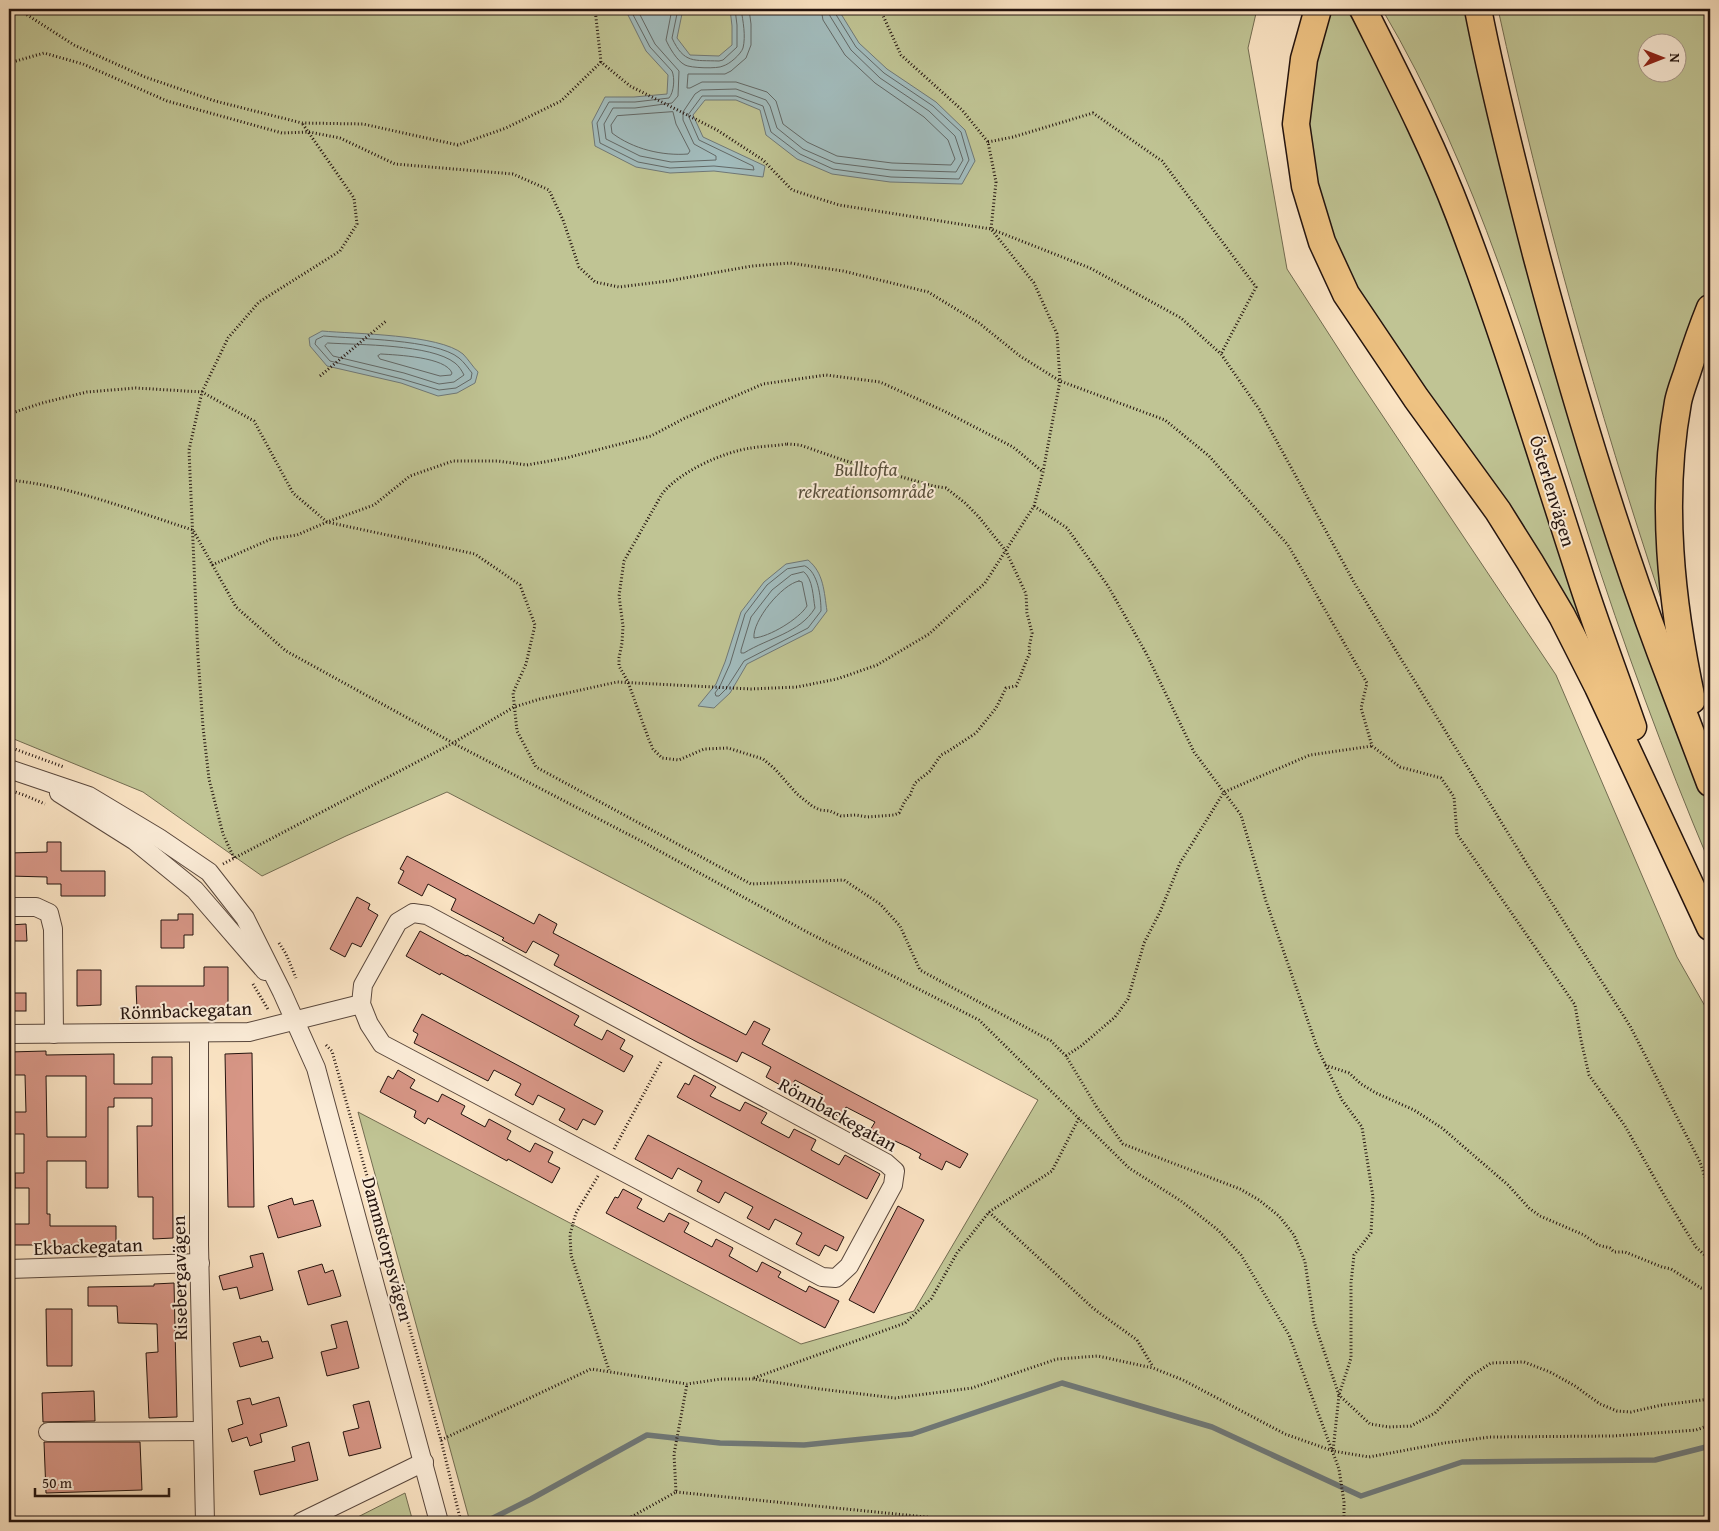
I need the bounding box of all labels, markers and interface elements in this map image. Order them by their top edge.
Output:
north arrow [1636,32,1686,82]
text: N [1665,53,1685,63]
street label: Österlenvägen [1523,432,1583,550]
park label: Bulltofta rekreationsområde [798,455,934,505]
street label: Rönnbackegatan [120,994,253,1026]
street label: Rönnbackegatan [774,1070,903,1158]
street label: Dammstorpsvägen [355,1174,421,1325]
street label: Risebergavägen [164,1215,194,1341]
street label: Ekbackegatan [33,1230,143,1262]
scale bar [35,1466,169,1498]
text: 50 m [42,1472,73,1493]

